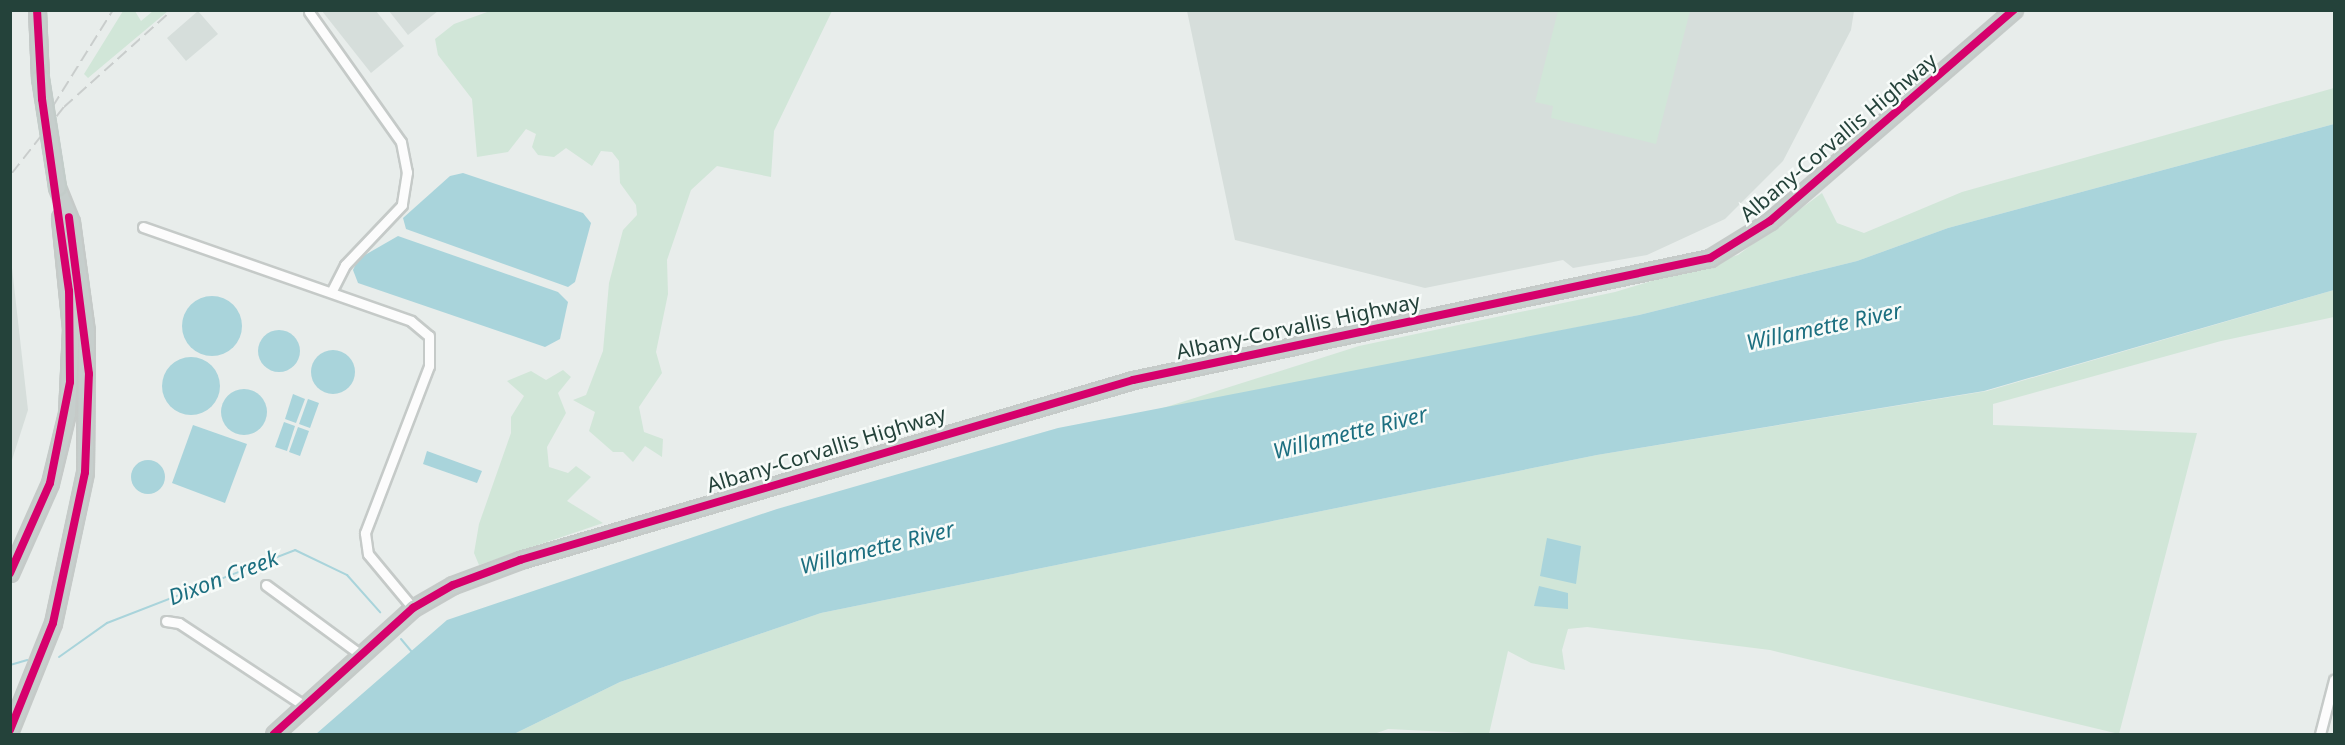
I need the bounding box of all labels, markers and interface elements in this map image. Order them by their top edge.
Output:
street label: Albany-Corvallis Highway [1735,47,1941,227]
street label: Albany-Corvallis Highway [1174,288,1422,364]
water label: Willamette River [1744,297,1904,355]
water label: Willamette River [1270,400,1430,464]
street label: Albany-Corvallis Highway [703,401,949,497]
water label: Willamette River [797,515,957,579]
water label: Dixon Creek [164,544,282,610]

